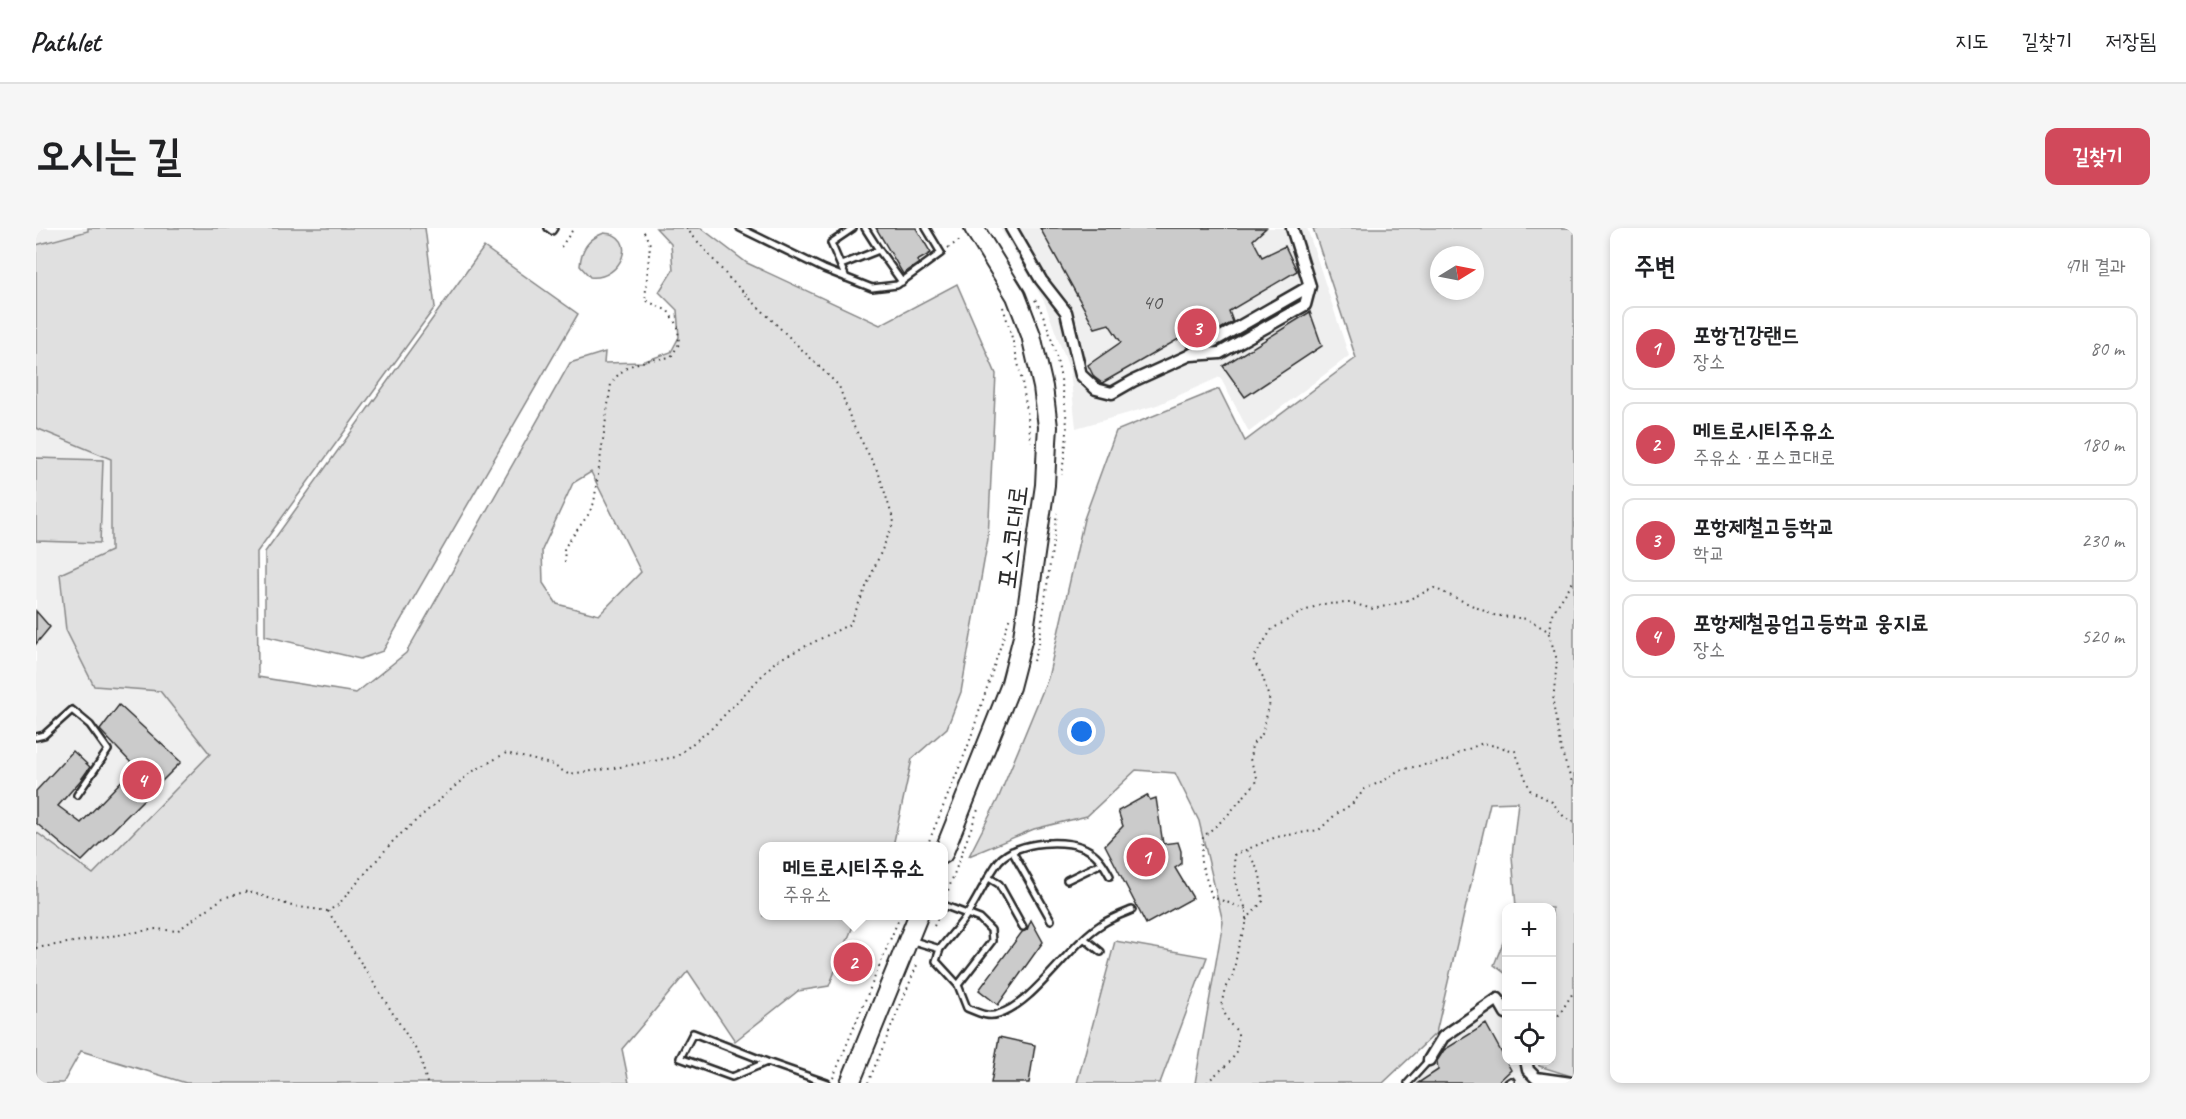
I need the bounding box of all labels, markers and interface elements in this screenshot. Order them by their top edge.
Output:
text: Pathlet [30,24,100,59]
text: 지도 [1955,28,1989,54]
text: 길찾기 [2022,28,2072,54]
text: 저장됨 [2105,28,2156,54]
button: 길찾기 [2045,128,2150,185]
text: 오시는 길 [36,129,181,182]
north arrow [1430,246,1484,300]
text: 주변 [1634,250,1676,283]
text: 4개 결과 [2064,254,2126,279]
house number: 40 [1142,288,1164,316]
pin: 3 [1178,306,1216,350]
text: 포항건강랜드 [1693,321,1799,349]
text: 1 [1651,336,1660,361]
text: 80 m [2090,336,2124,361]
text: 장소 [1693,349,1725,374]
text: 메트로시티주유소 [1693,417,1835,445]
text: 2 [1651,432,1660,457]
text: 180 m [2081,432,2124,457]
text: 주유소 · 포스코대로 [1693,445,1835,470]
street label: 포스코대로 [990,483,1035,591]
text: 포항제철고등학교 [1693,513,1835,541]
text: 3 [1651,528,1660,553]
text: 230 m [2081,528,2124,553]
text: 학교 [1693,541,1725,566]
text: 포항제철공업고등학교 웅지료 [1693,609,1928,637]
text: 4 [1651,624,1660,649]
text: 520 m [2081,624,2124,649]
text: 장소 [1693,637,1725,662]
your location [1067,717,1096,746]
pin: 4 [122,758,162,802]
pin: 1 [1126,834,1166,880]
popup [759,842,948,920]
text: 메트로시티주유소 [783,854,924,882]
text: 주유소 [783,882,831,907]
map controls [1502,903,1556,1065]
button: + [1502,903,1556,957]
pin: 2 [834,940,872,984]
button: − [1502,957,1556,1011]
button: locate [1502,1011,1556,1065]

